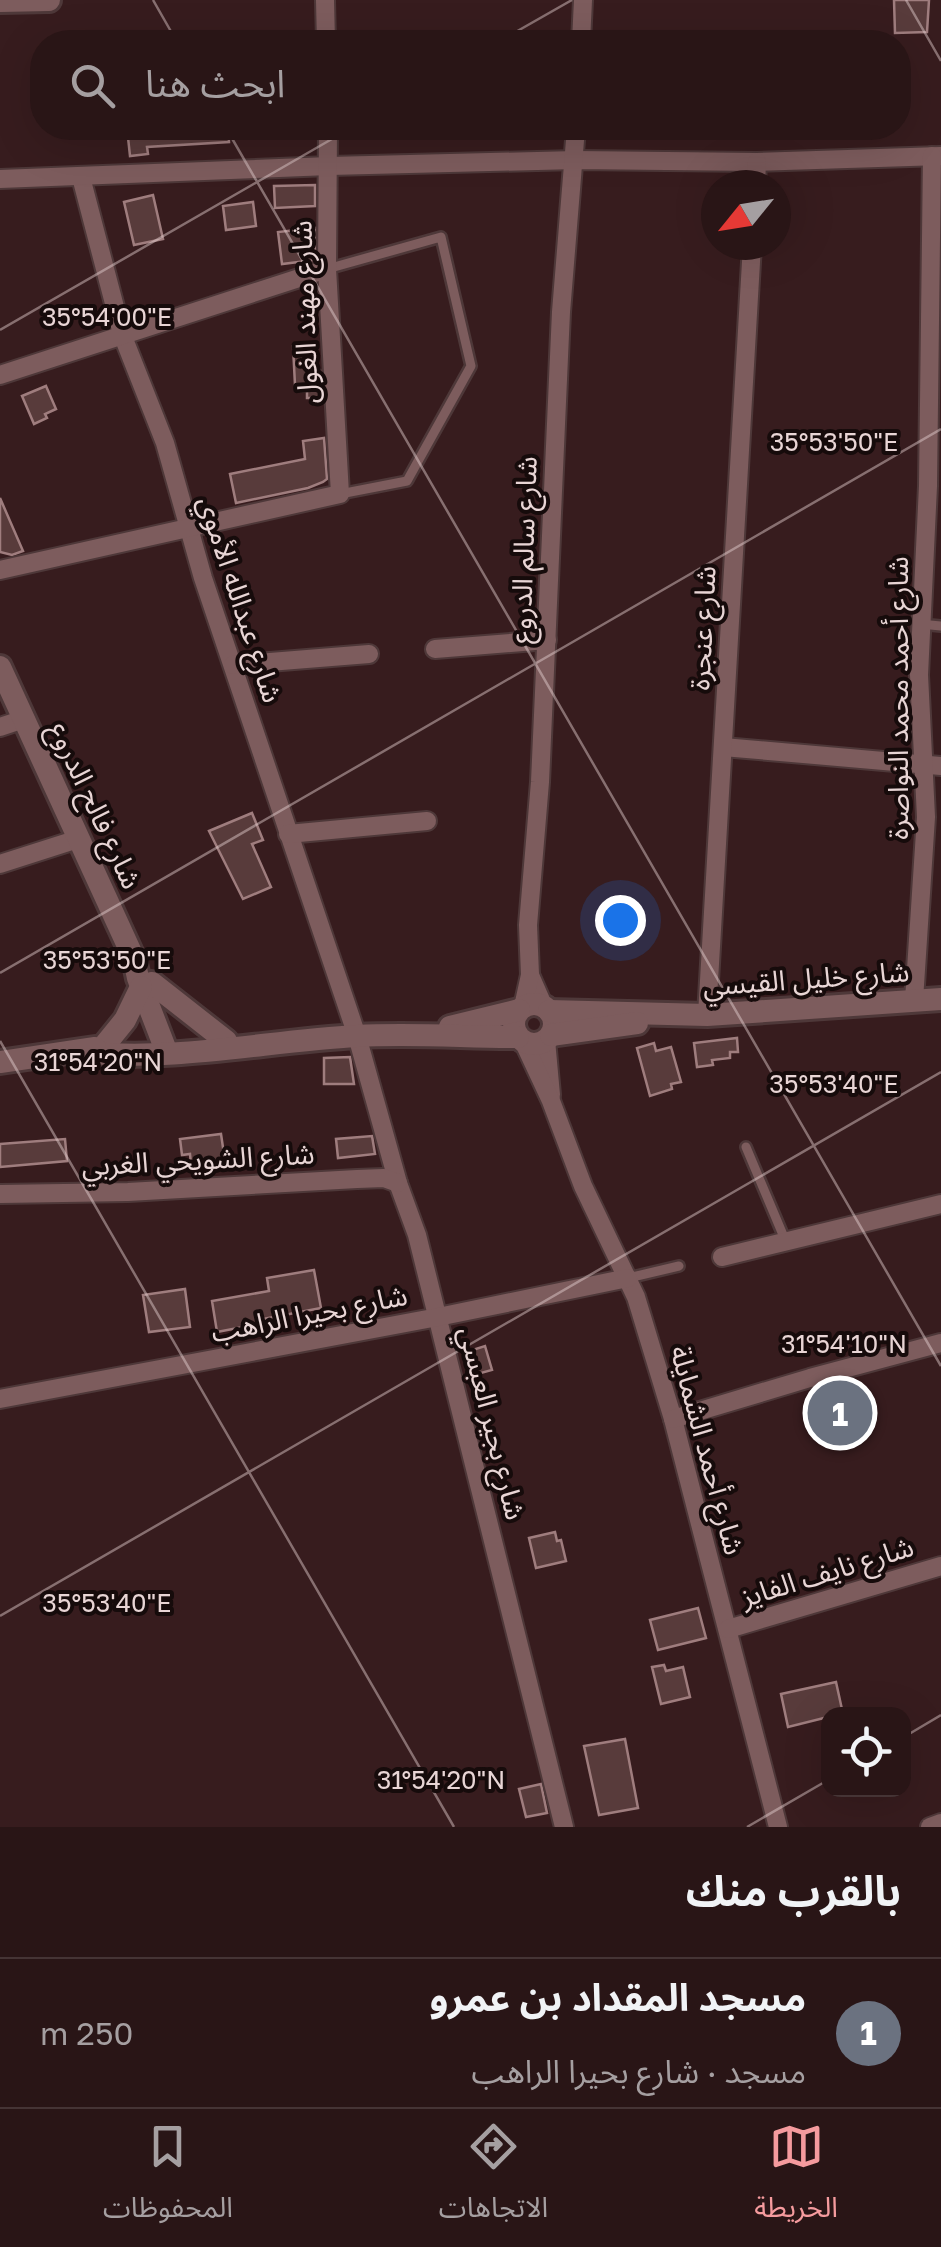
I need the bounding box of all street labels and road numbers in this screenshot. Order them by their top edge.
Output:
street label: شارع مهند الغول [284,220,329,404]
street label: شارع سالم الدروع [503,456,549,644]
street label: شارع عبدالله الأموي [187,492,290,708]
street label: شارع أحمد محمد النواصرة [880,556,919,840]
street label: شارع عنجرة [682,565,727,691]
street label: شارع فالح الدروع [38,716,149,896]
street label: شارع خليل القيسي [702,954,911,1007]
street label: شارع الشويحي الغربي [81,1136,316,1187]
street label: شارع بحيرا الراهب [208,1278,411,1353]
street label: شارع بجير العبسي [448,1323,533,1524]
street label: شارع أحمد الشمايلة [659,1342,752,1559]
street label: شارع نايف الفايز [736,1529,919,1618]

